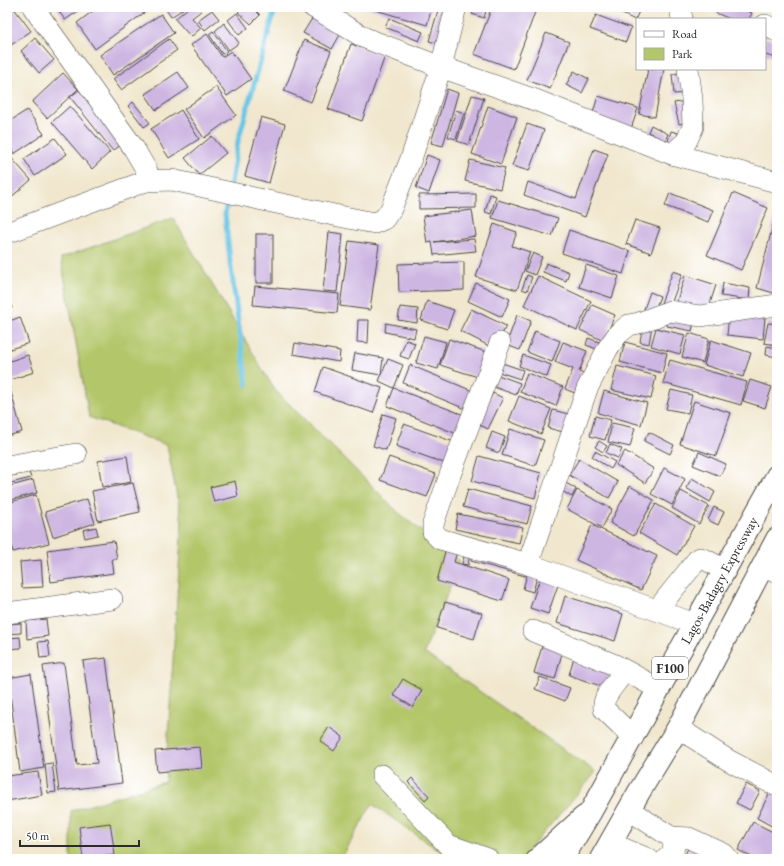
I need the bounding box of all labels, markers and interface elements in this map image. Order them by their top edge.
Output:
legend [636,18,766,70]
text: Road [672,26,698,42]
text: Park [672,46,693,62]
street label: Lagos-Badagry Expressway [677,513,762,647]
road number: F100 [652,657,688,679]
scale bar [20,822,139,848]
text: 50 m [26,828,50,844]

